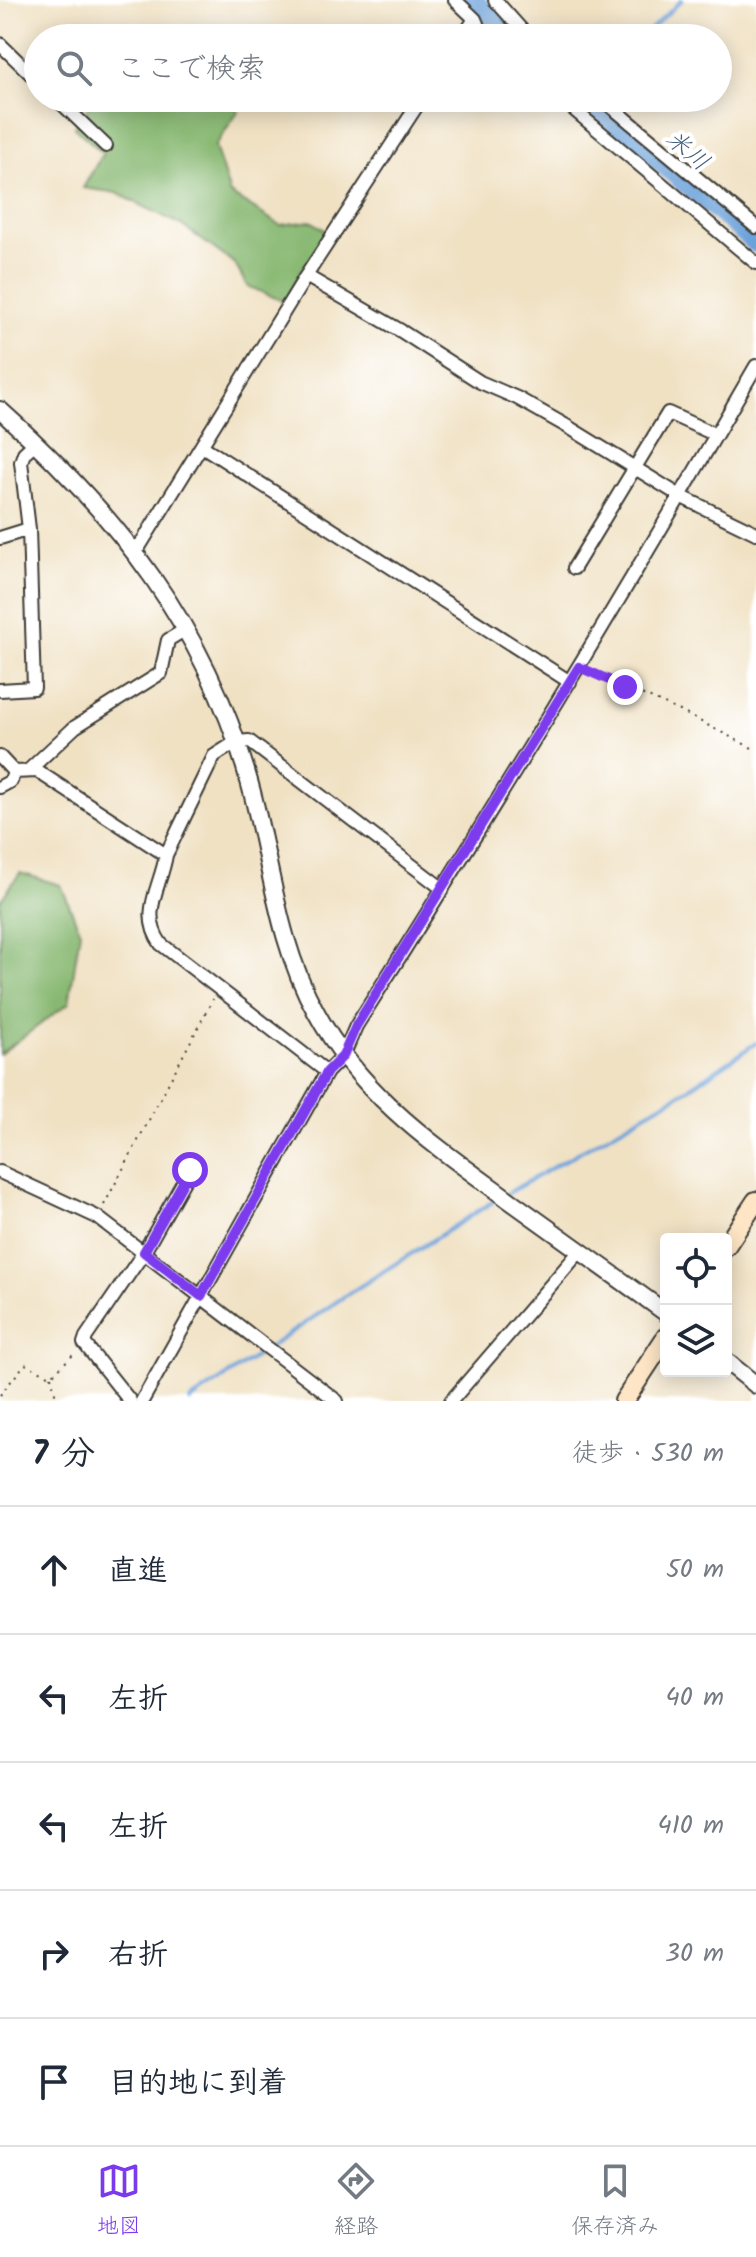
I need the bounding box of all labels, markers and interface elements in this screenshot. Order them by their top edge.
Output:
search box [24,24,732,112]
icon: search [52,46,96,90]
text: ここで検索 [116,46,266,94]
water label: 米川 [656,121,718,182]
route end [607,669,643,705]
route start [172,1152,208,1188]
map controls [660,1233,732,1377]
button: locate [660,1233,732,1305]
button: layers [660,1305,732,1377]
text: 7 分 [32,1428,95,1482]
text: 徒歩 · 530 m [572,1433,724,1475]
icon: ahead [32,1548,76,1592]
text: 直進 [108,1548,168,1596]
text: 50 m [666,1549,724,1591]
icon: left [32,1676,76,1720]
text: 左折 [108,1676,168,1724]
text: 40 m [666,1677,724,1719]
icon: left [32,1804,76,1848]
text: 左折 [108,1804,168,1852]
text: 410 m [657,1805,724,1847]
icon: right [32,1932,76,1976]
text: 右折 [108,1932,168,1980]
text: 30 m [665,1933,724,1975]
icon: arrive [32,2060,76,2104]
text: 目的地に到着 [108,2060,288,2108]
tab: 地図 [97,2159,141,2245]
tab: 経路 [334,2159,378,2245]
tab: 保存済み [571,2159,659,2245]

